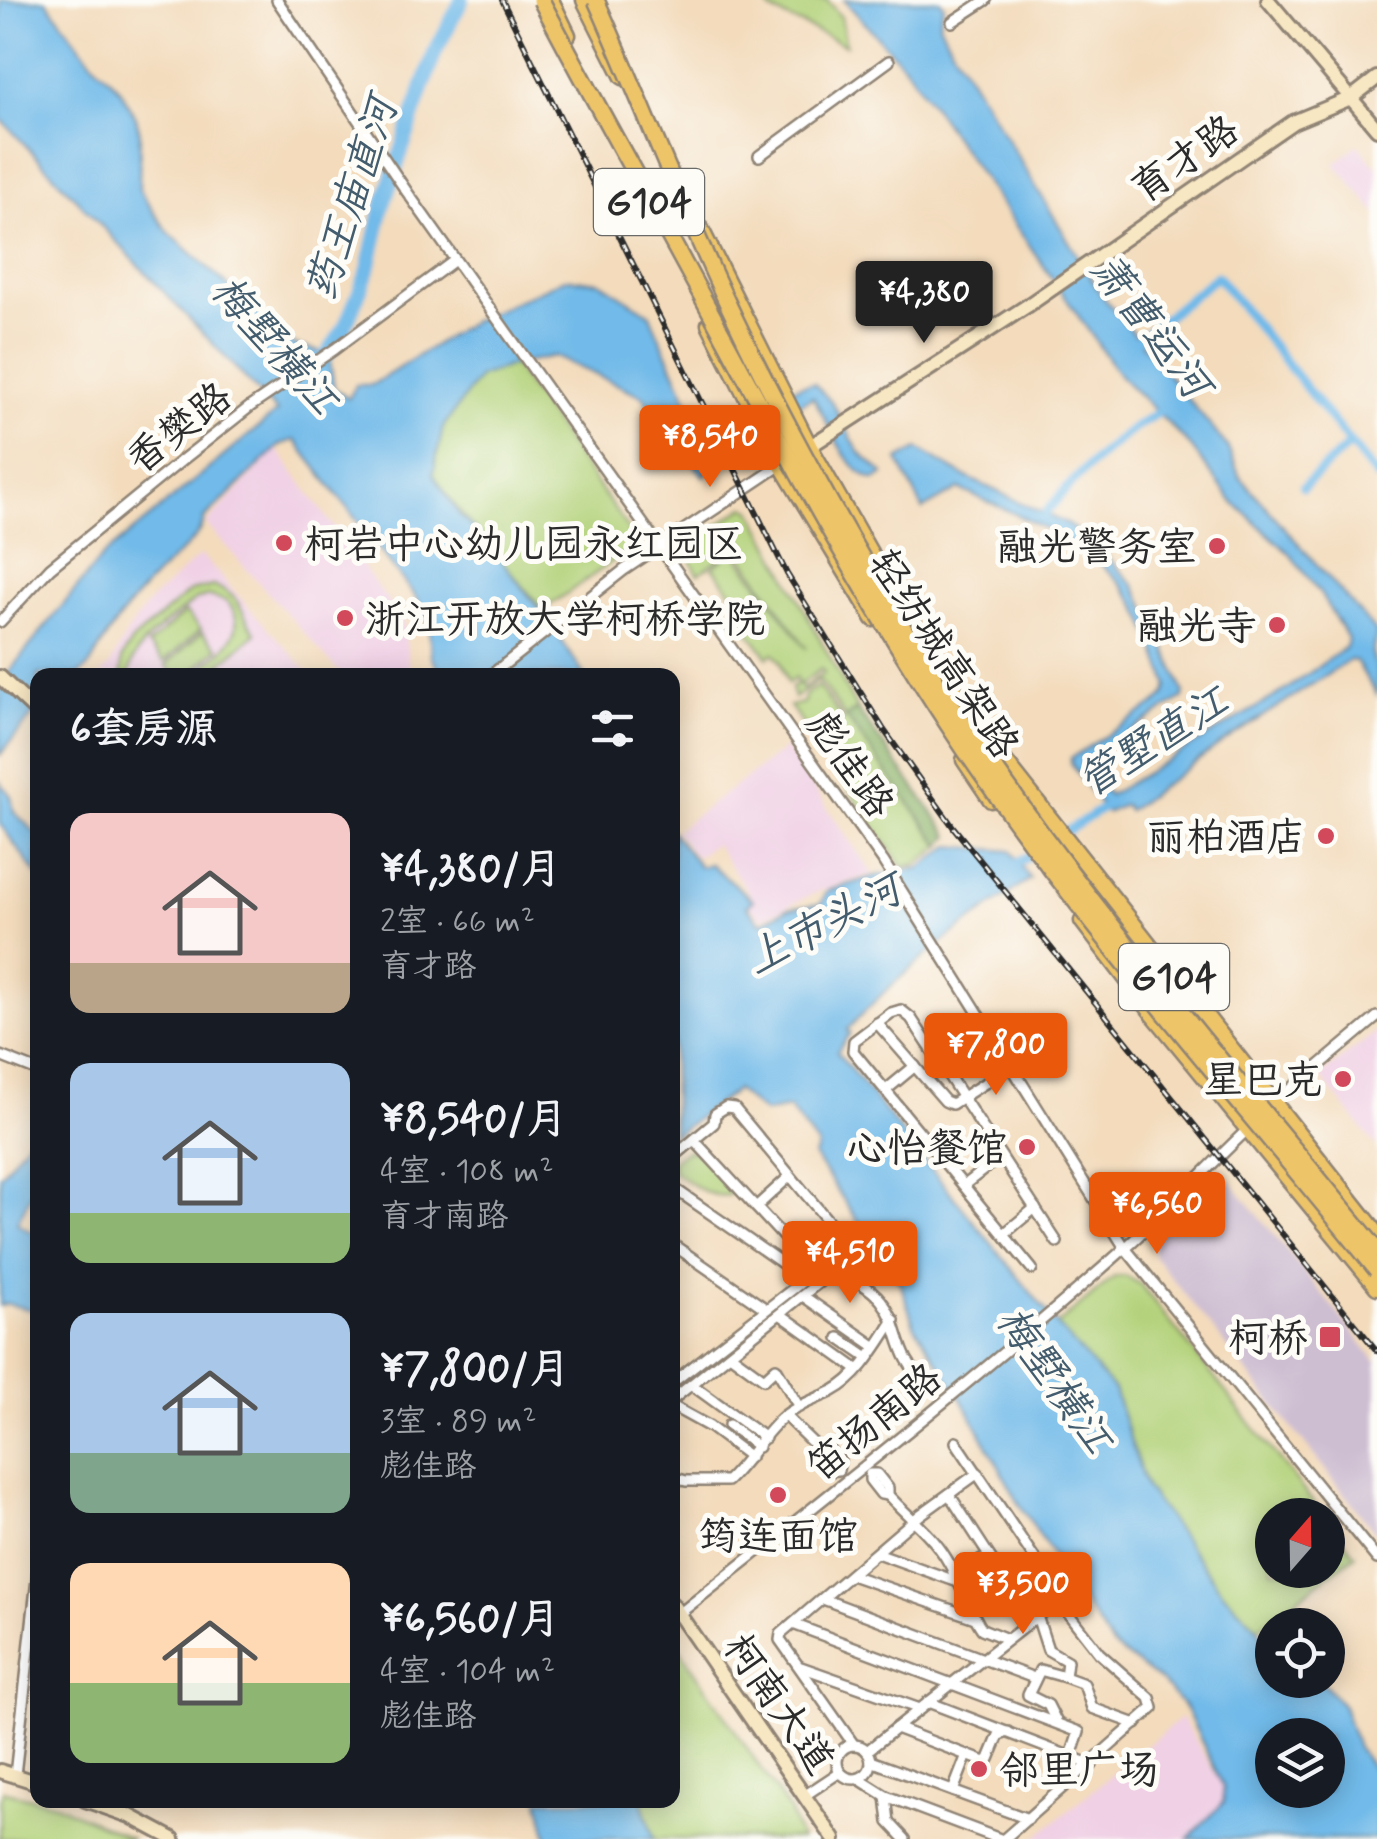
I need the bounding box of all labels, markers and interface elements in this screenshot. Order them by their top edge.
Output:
water label: 药王庙直河 [295,85,414,307]
street label: 育才路 [1122,105,1250,216]
road number: G104 [594,169,704,235]
water label: 萧曹运河 [1077,243,1225,416]
pin: ¥4,380 [843,261,1005,346]
water label: 梅墅横江 [197,265,351,429]
text: ¥4,380 [878,272,970,314]
street label: 香樊路 [117,372,243,487]
pin: ¥8,540 [629,405,791,490]
text: ¥8,540 [661,416,759,458]
place label: 柯岩中心幼儿园永红园区 [304,520,744,572]
place label: 融光警务室 [997,523,1197,575]
marker: 柯岩中心幼儿园永红园区 [273,532,295,554]
marker: 融光警务室 [1206,535,1228,557]
street label: 轻纺城高架路 [855,540,1030,769]
place label: 浙江开放大学柯桥学院 [365,595,765,647]
place label: 融光寺 [1137,602,1257,654]
marker: 浙江开放大学柯桥学院 [334,607,356,629]
marker: 融光寺 [1266,614,1288,636]
water label: 管墅直江 [1068,674,1241,811]
icon: filters [585,701,640,756]
street label: 彪佳路 [793,701,904,829]
text: 6套房源 [70,703,218,758]
place label: 丽柏酒店 [1146,813,1306,865]
marker: 丽柏酒店 [1315,825,1337,847]
text: ¥4,380/月 [380,843,562,898]
icon: home [150,853,270,973]
water label: 上市头河 [737,861,917,989]
text: 2室 · 66 m² [380,901,535,943]
road number: G104 [1119,944,1229,1010]
text: 育才路 [380,946,476,988]
pin: ¥7,800 [915,1013,1077,1098]
text: ¥7,800 [946,1024,1046,1066]
place label: 星巴克 [1203,1056,1323,1108]
marker: 星巴克 [1332,1068,1354,1090]
text: ¥8,540/月 [380,1093,568,1148]
icon: home [150,1103,270,1223]
place label: 心怡餐馆 [847,1124,1007,1176]
marker: 心怡餐馆 [1016,1136,1038,1158]
text: 4室 · 108 m² [380,1151,553,1193]
pin: ¥6,560 [1076,1172,1238,1257]
text: ¥6,560 [1111,1183,1203,1225]
text: 育才南路 [380,1196,508,1238]
pin: ¥4,510 [769,1221,931,1306]
text: ¥4,510 [804,1232,896,1274]
water label: 梅墅横江 [982,1296,1125,1467]
place label: 柯桥 [1228,1314,1308,1366]
marker: 柯桥 [1317,1324,1343,1350]
text: ¥7,800/月 [380,1343,571,1398]
icon: home [150,1353,270,1473]
street label: 笛扬南路 [796,1353,953,1494]
text: 3室 · 89 m² [380,1401,536,1443]
text: 彪佳路 [380,1446,476,1488]
marker: 筠连面馆 [767,1484,789,1506]
north arrow [1255,1498,1345,1588]
map controls [1255,1498,1345,1808]
place label: 筠连面馆 [698,1512,858,1564]
pin: ¥3,500 [942,1552,1104,1637]
text: ¥3,500 [976,1563,1070,1605]
text: ¥6,560/月 [380,1593,561,1648]
icon: home [150,1603,270,1723]
button: locate [1255,1608,1345,1698]
street label: 柯南大道 [710,1624,845,1785]
text: 4室 · 104 m² [380,1651,555,1693]
text: 彪佳路 [380,1696,476,1738]
button: layers [1255,1718,1345,1808]
place label: 邻里广场 [999,1746,1159,1798]
marker: 邻里广场 [968,1758,990,1780]

